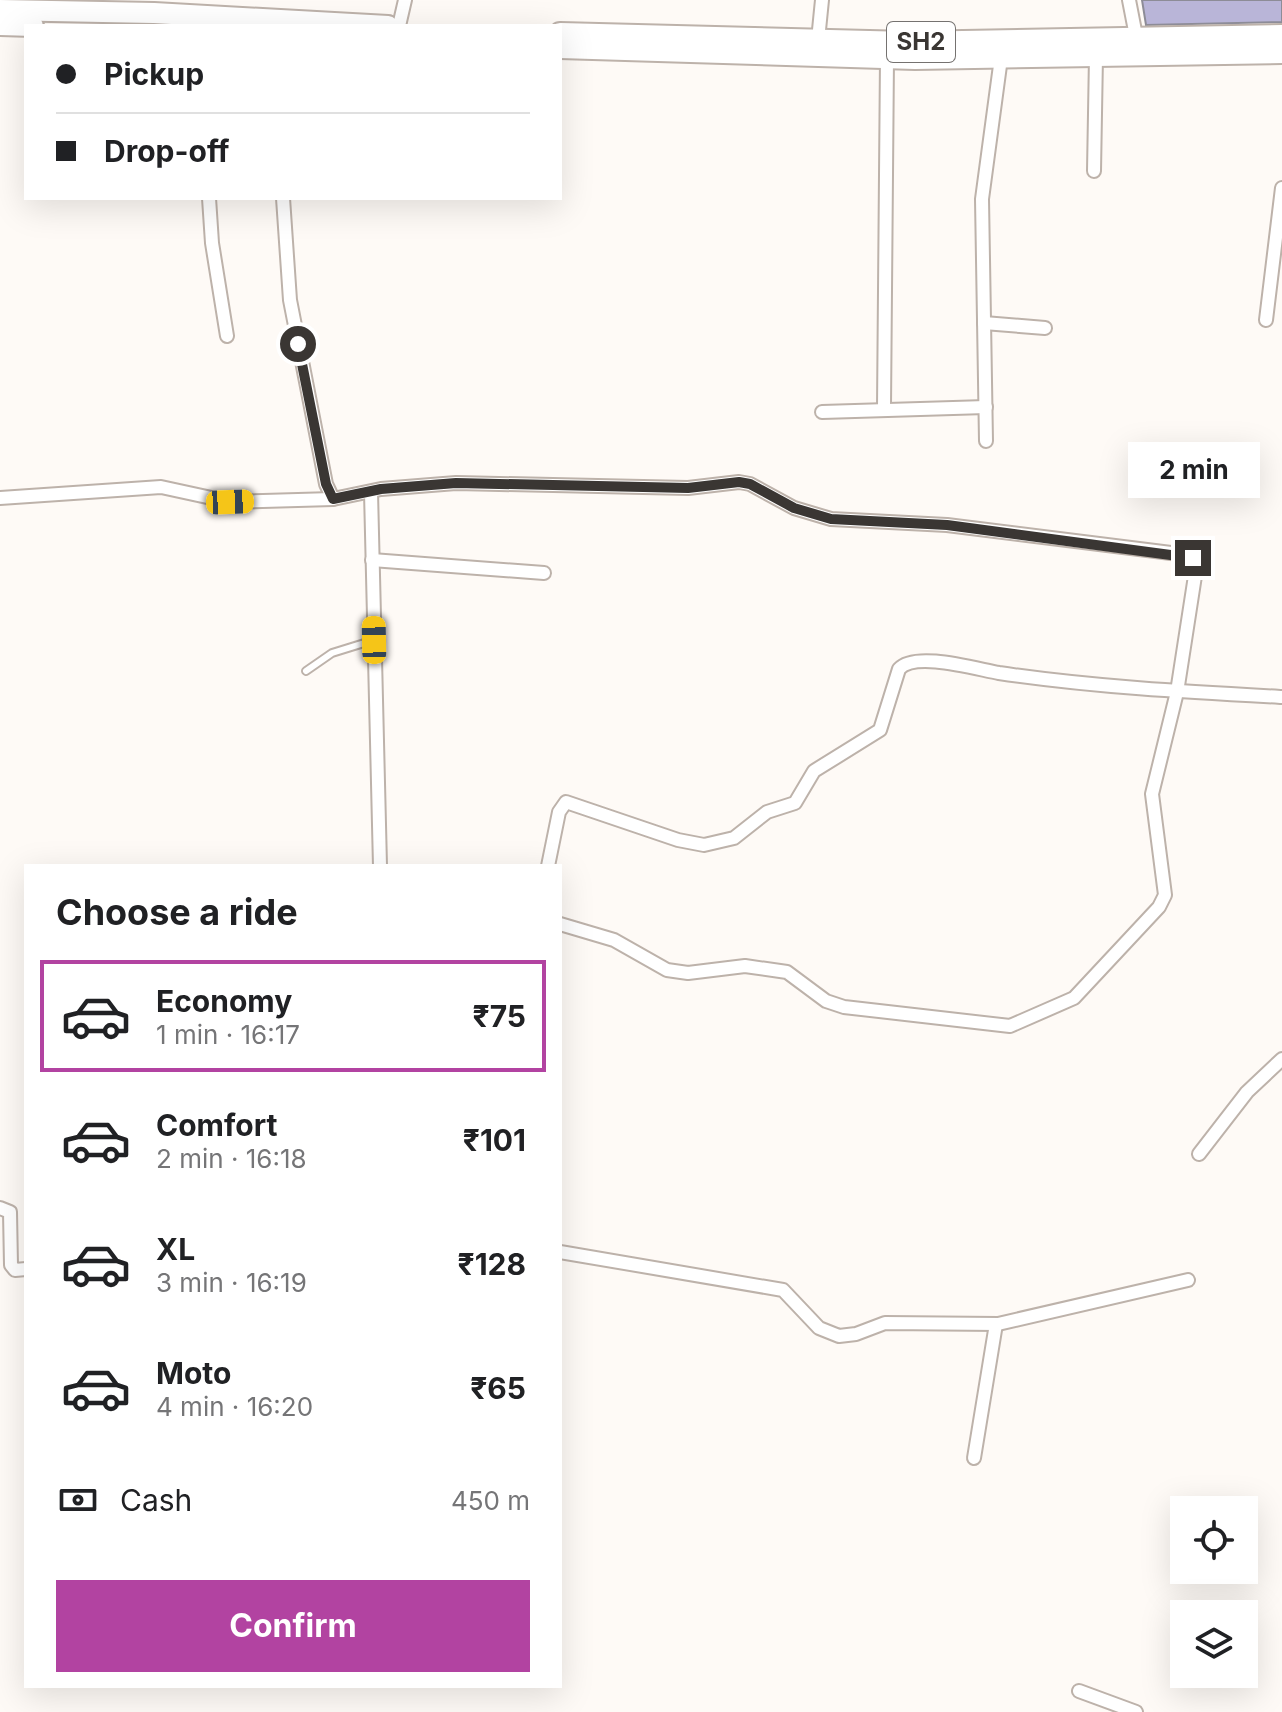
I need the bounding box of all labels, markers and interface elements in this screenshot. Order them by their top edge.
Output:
road number: SH2 [887,22,955,62]
text: Pickup [104,56,204,92]
text: Drop-off [104,133,230,169]
route start [280,326,316,362]
callout: 2 min [1127,442,1259,498]
text: 2 min [1159,454,1229,485]
car [206,489,254,515]
route end [1175,540,1211,576]
car [362,616,386,664]
text: Choose a ride [56,890,298,934]
icon: car [60,980,132,1052]
text: Economy [156,983,292,1019]
text: ₹75 [473,998,526,1034]
text: 1 min · 16:17 [156,1019,300,1050]
icon: car [60,1104,132,1176]
text: Comfort [156,1107,277,1143]
text: ₹101 [463,1122,526,1158]
text: 2 min · 16:18 [156,1143,307,1174]
icon: car [60,1228,132,1300]
text: XL [156,1231,195,1267]
text: ₹128 [458,1246,526,1282]
text: 3 min · 16:19 [156,1267,307,1298]
icon: car [60,1352,132,1424]
text: Moto [156,1355,231,1391]
text: ₹65 [470,1370,526,1406]
text: 4 min · 16:20 [156,1391,313,1422]
icon: cash [56,1478,100,1522]
text: Cash [120,1482,192,1518]
text: 450 m [451,1485,530,1516]
map controls [1170,1496,1258,1688]
button: locate [1170,1496,1258,1584]
button: Confirm [56,1580,530,1672]
button: layers [1170,1600,1258,1688]

